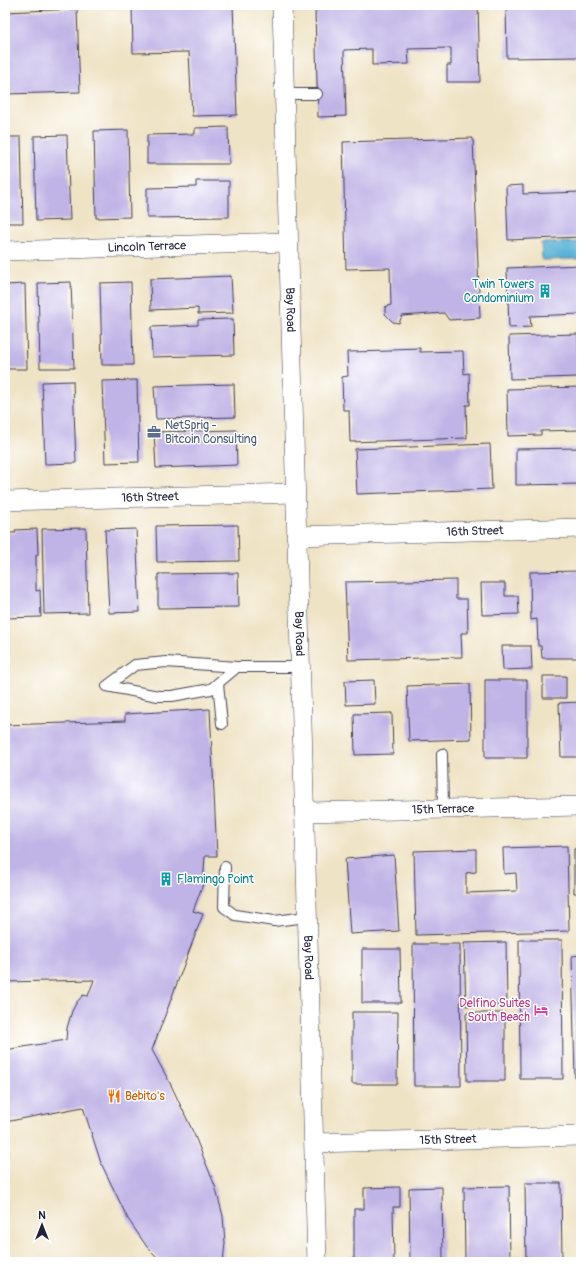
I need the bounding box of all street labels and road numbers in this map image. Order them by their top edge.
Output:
street label: Lincoln Terrace [107,238,186,255]
street label: Bay Road [282,287,299,333]
street label: 16th Street [121,489,179,505]
street label: 16th Street [446,523,504,539]
street label: Bay Road [291,611,308,657]
street label: 15th Terrace [412,801,474,817]
street label: Bay Road [300,935,317,980]
street label: 15th Street [419,1131,477,1148]

